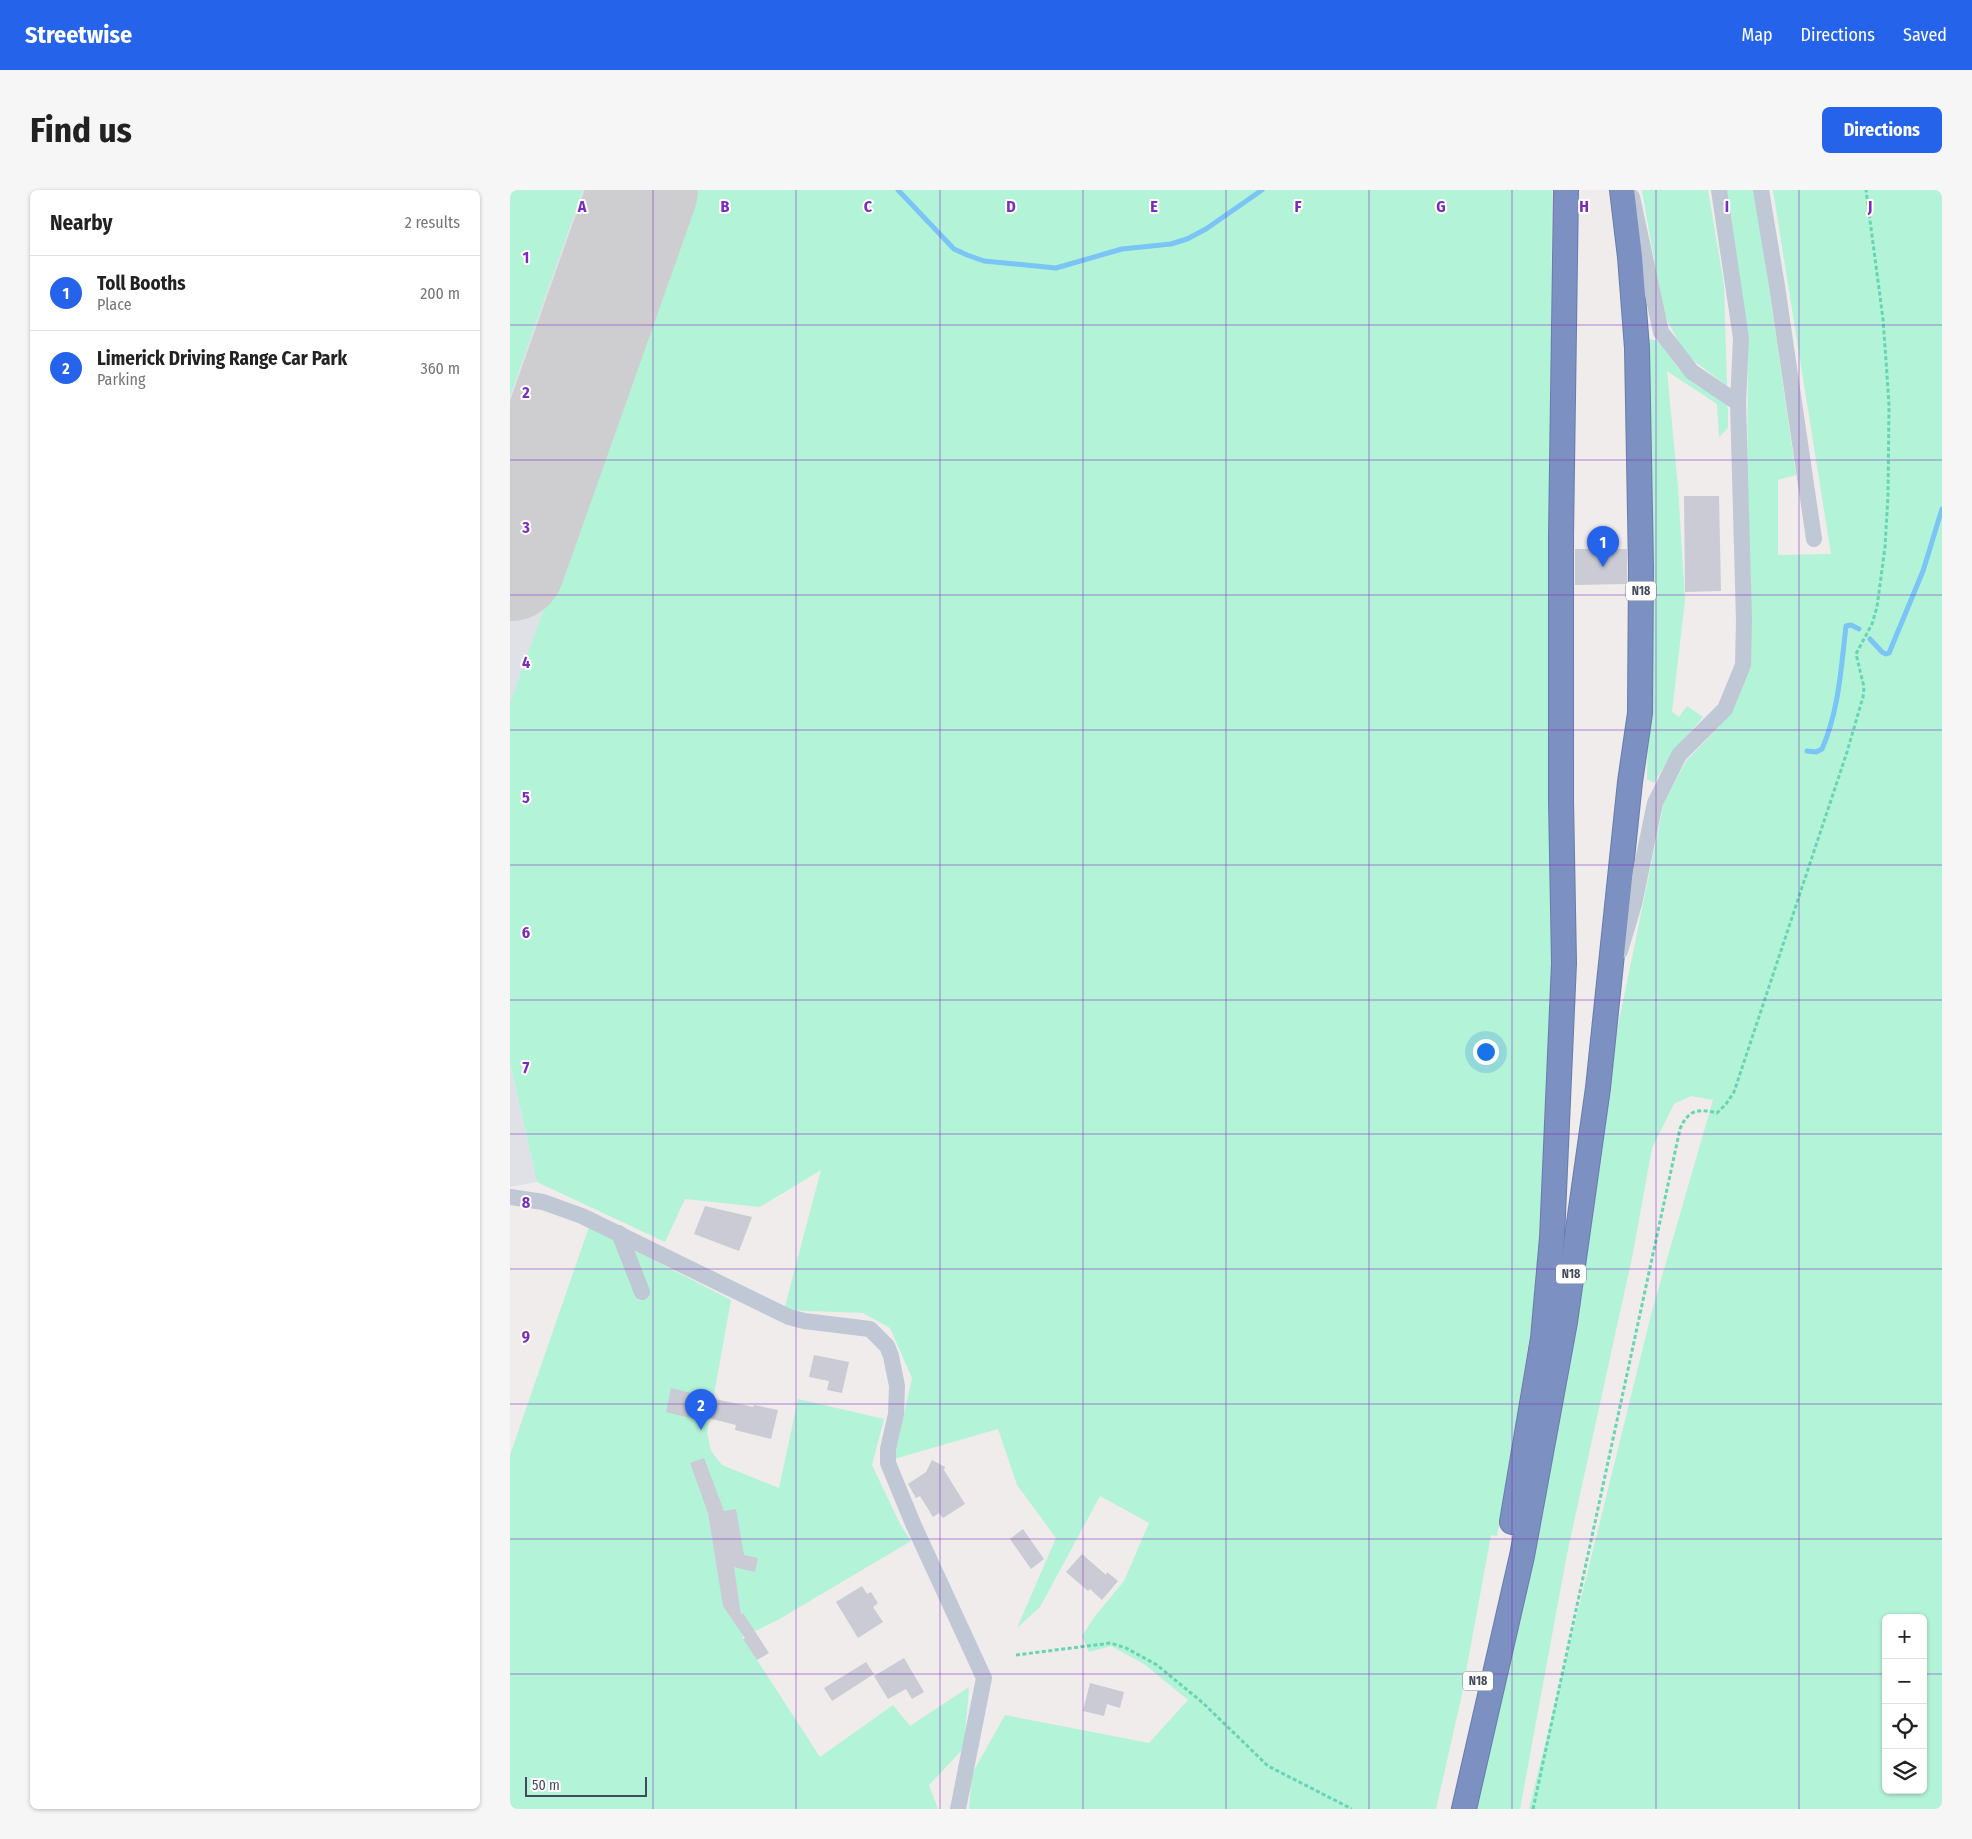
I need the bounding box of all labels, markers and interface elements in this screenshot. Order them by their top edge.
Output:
text: Streetwise [25,21,132,49]
text: Map [1741,24,1773,46]
text: Directions [1801,24,1875,46]
text: Saved [1903,24,1947,46]
button: Directions [1822,107,1942,153]
text: Find us [30,109,132,151]
text: A [577,197,587,216]
text: B [721,197,730,216]
text: C [864,197,873,216]
text: D [1006,197,1016,216]
text: E [1150,197,1158,216]
text: F [1294,197,1302,216]
text: G [1436,197,1446,216]
text: H [1579,197,1589,216]
text: I [1725,197,1729,216]
text: J [1867,197,1872,216]
text: Nearby [50,210,112,236]
text: 2 results [405,213,460,232]
text: 1 [523,248,529,267]
text: Toll Booths [97,272,186,295]
text: 1 [63,284,69,303]
text: 200 m [420,284,460,303]
text: Place [97,295,132,314]
text: Limerick Driving Range Car Park [97,347,347,370]
text: 2 [62,359,70,378]
text: 360 m [420,359,460,378]
text: Parking [97,370,145,389]
text: 2 [521,383,530,402]
text: 3 [521,518,530,537]
pin: 1 [1587,526,1619,567]
road number: N18 [1626,582,1656,601]
text: 4 [522,653,530,672]
text: 5 [522,788,530,807]
text: 6 [522,923,530,942]
your location [1473,1039,1499,1065]
text: 7 [523,1058,530,1077]
text: 8 [522,1193,531,1212]
road number: N18 [1556,1264,1586,1284]
text: 9 [522,1327,530,1346]
pin: 2 [685,1389,717,1430]
map controls [1882,1614,1927,1794]
button: + [1882,1614,1927,1659]
button: − [1882,1659,1927,1704]
road number: N18 [1463,1672,1493,1690]
button: locate [1882,1704,1927,1749]
button: layers [1882,1749,1927,1794]
scale bar [525,1774,648,1797]
text: 50 m [532,1777,560,1794]

